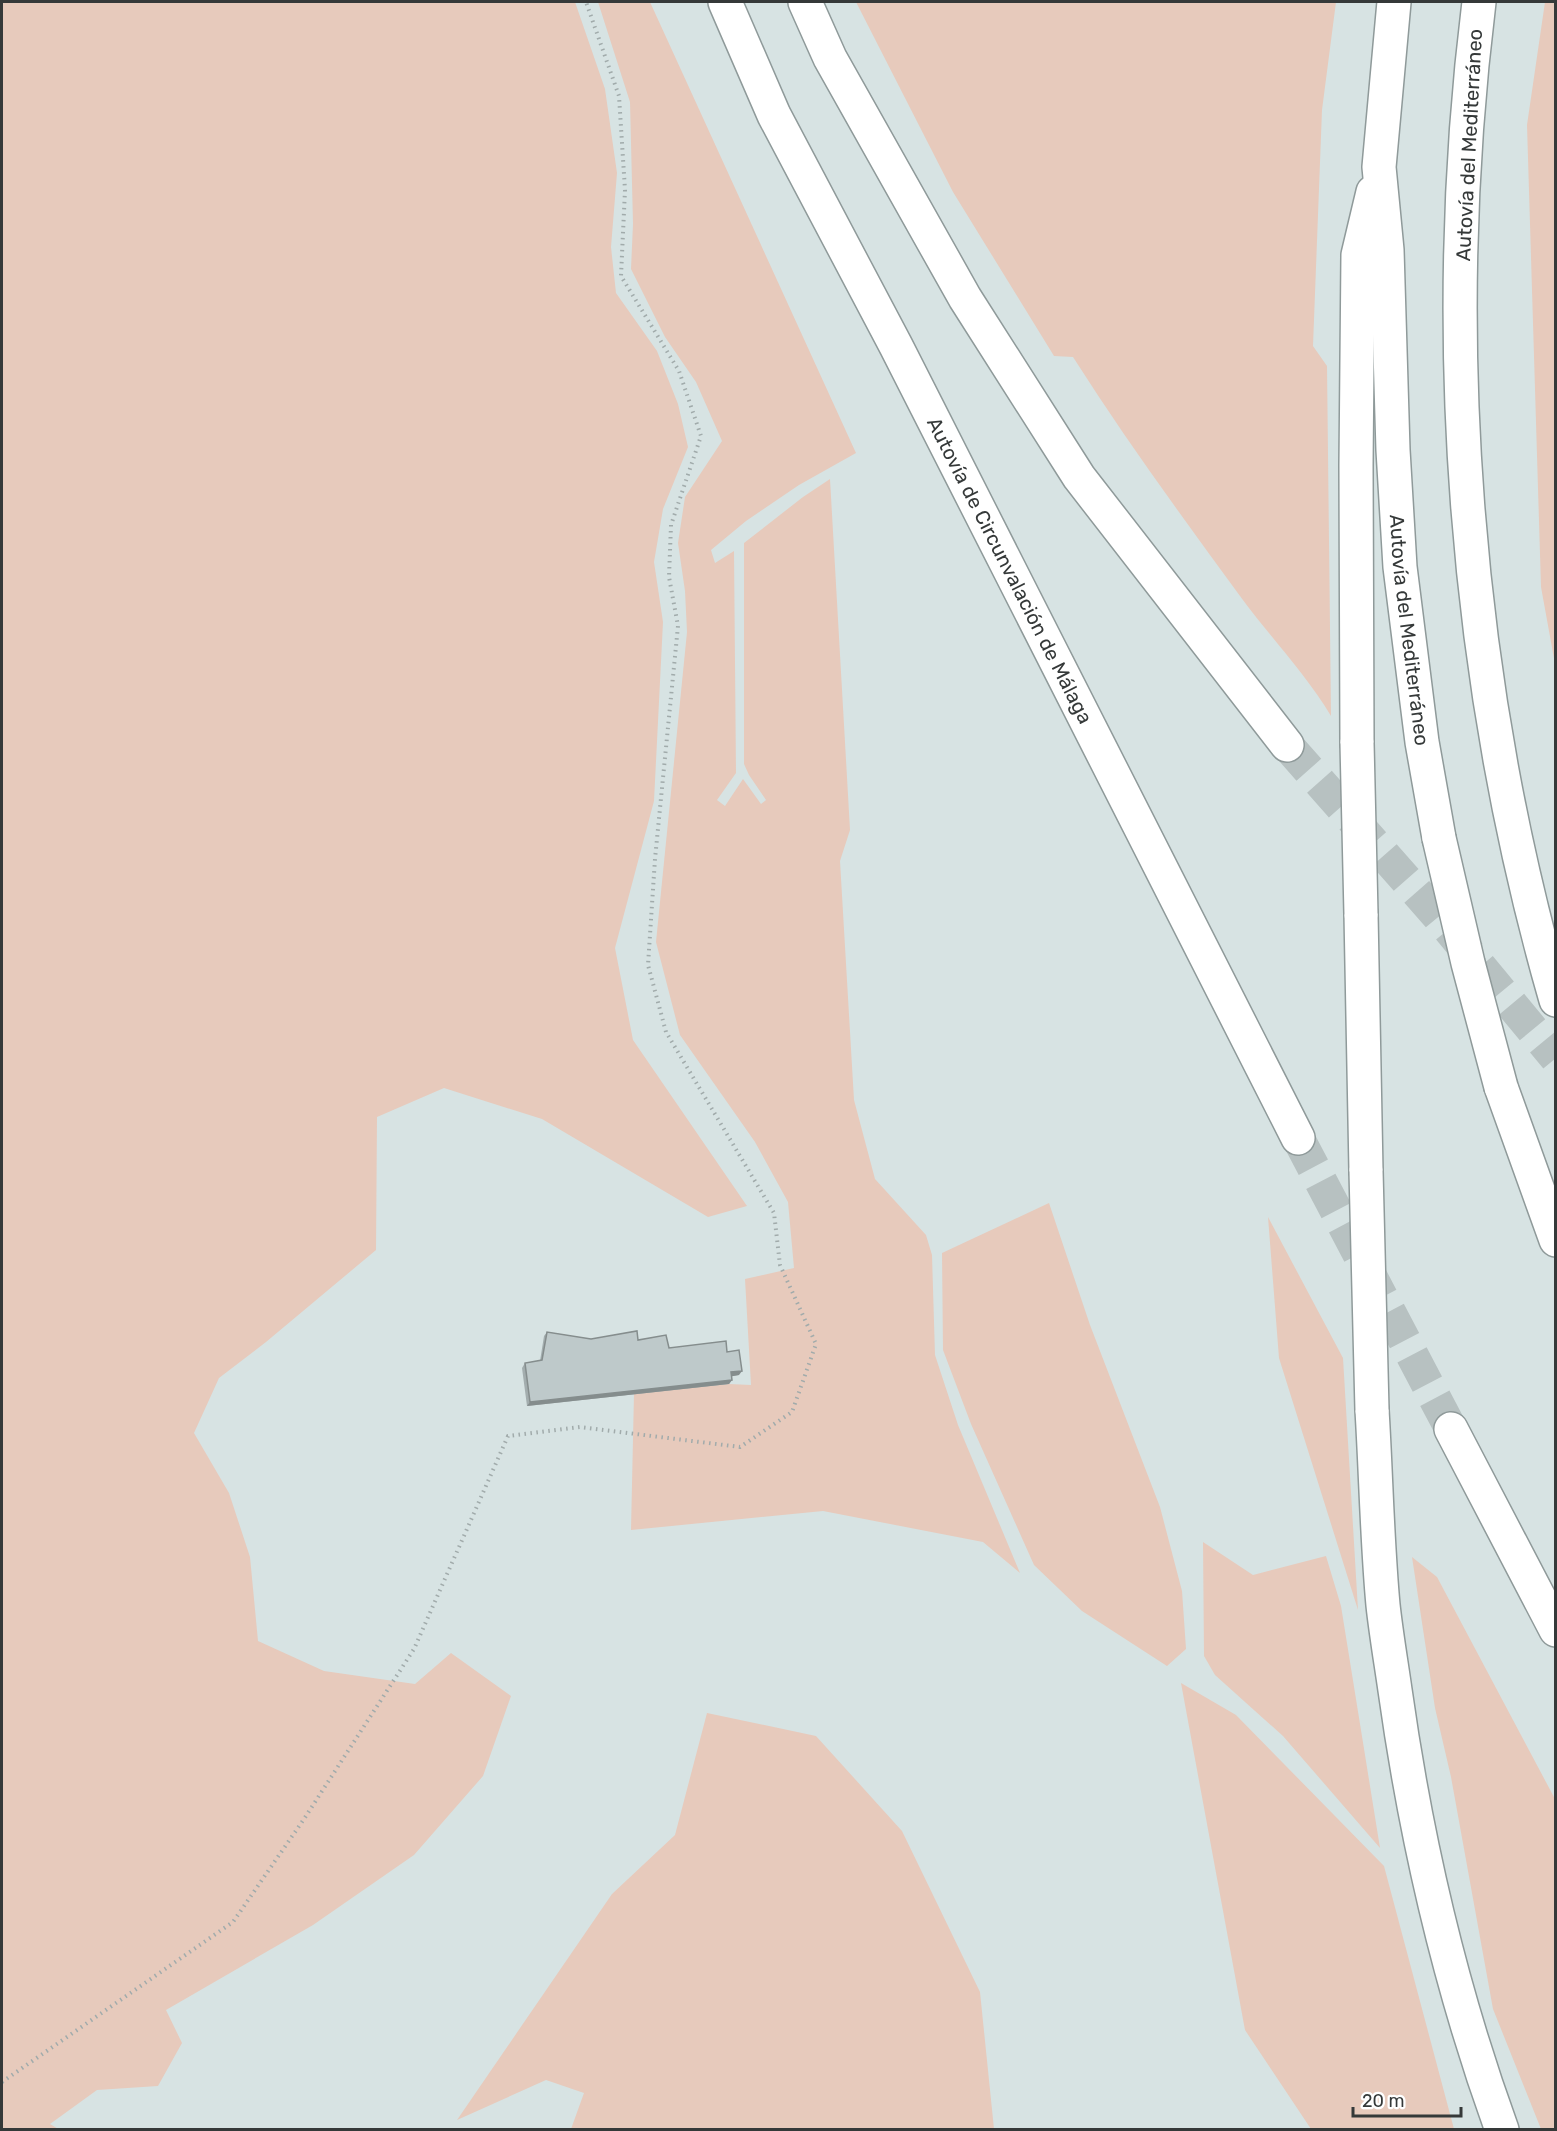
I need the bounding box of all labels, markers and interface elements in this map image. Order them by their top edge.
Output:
street label: Autovía del Mediterráneo [1451,28,1487,262]
street label: Autovía de Circunvalación de Málaga [922,413,1098,728]
street label: Autovía del Mediterráneo [1385,514,1434,747]
scale bar [1353,2080,1461,2118]
text: 20 m [1362,2090,1404,2112]

